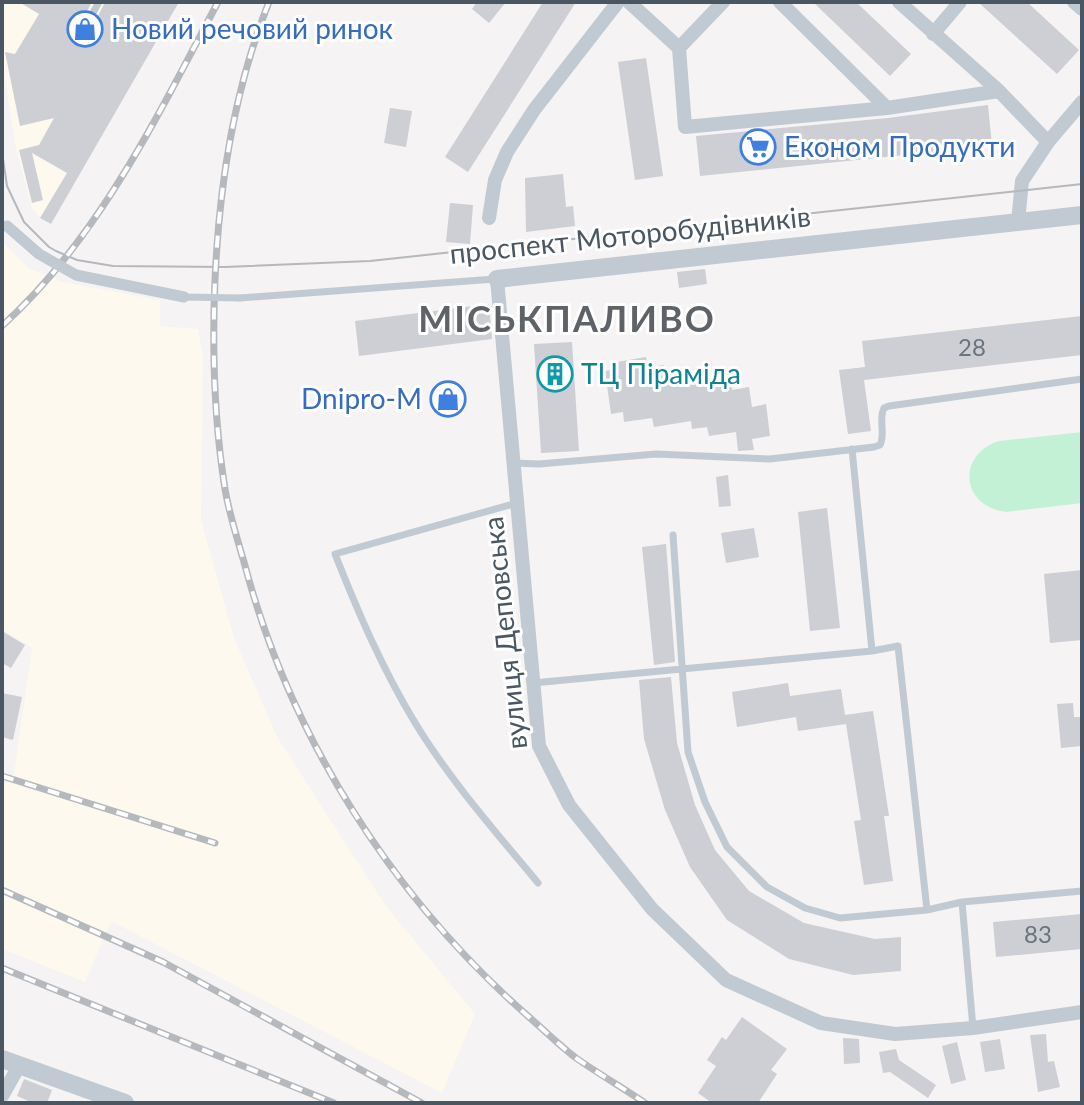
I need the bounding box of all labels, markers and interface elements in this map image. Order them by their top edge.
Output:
shop icon: Новий речовий ринок [66,10,104,48]
place label: Новий речовий ринок [111,11,394,45]
supermarket icon: Економ Продукти [739,128,777,166]
place label: Економ Продукти [784,129,1015,163]
street label: проспект Моторобудівників [448,198,812,270]
district label: МІСЬКПАЛИВО [418,296,716,340]
house number: 28 [958,332,986,361]
building icon: ТЦ Піраміда [536,355,574,393]
place label: ТЦ Піраміда [581,356,741,390]
shop icon: Dnipro-M [429,380,467,418]
place label: Dnipro-M [301,381,422,415]
street label: вулиця Деповська [475,515,533,751]
house number: 83 [1024,919,1052,948]

